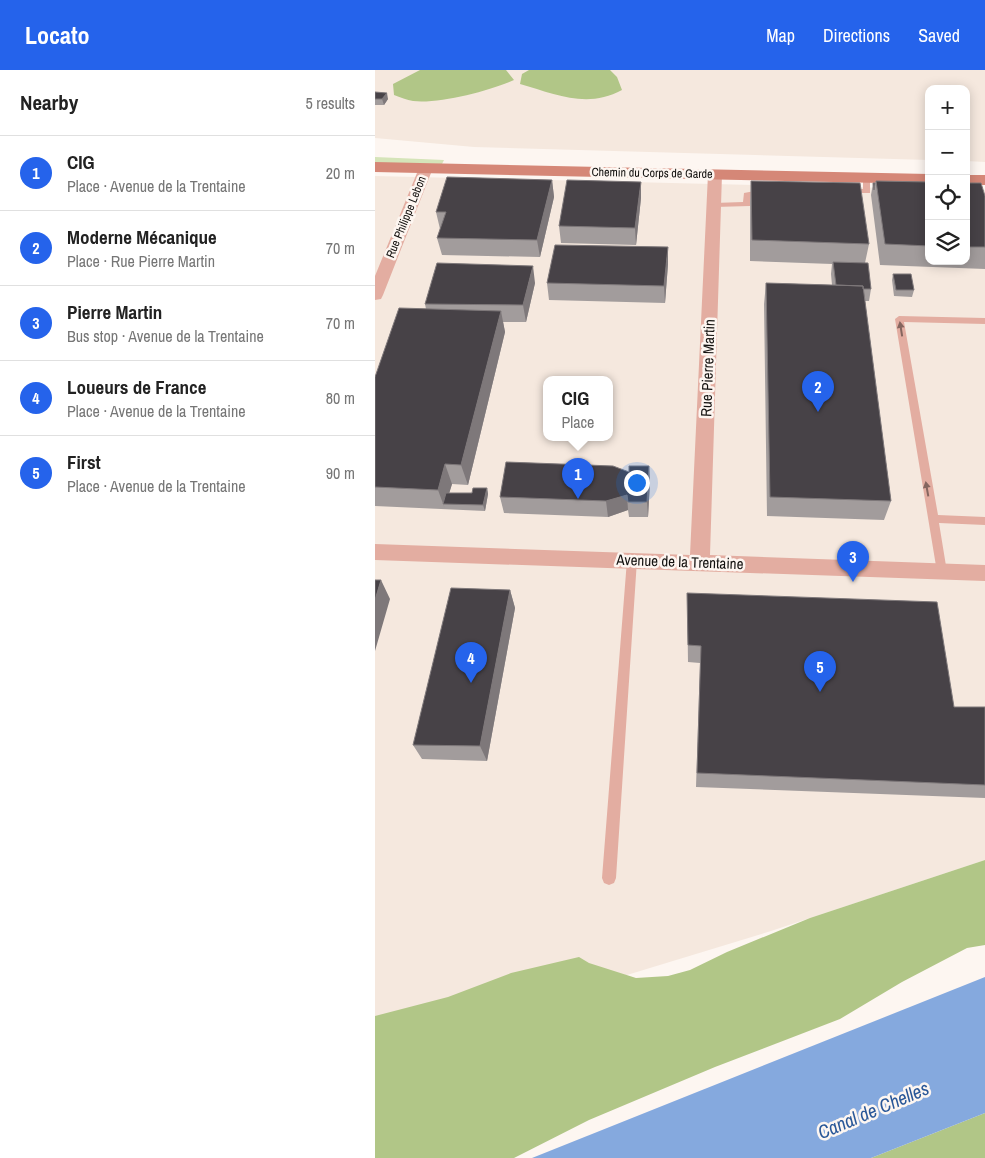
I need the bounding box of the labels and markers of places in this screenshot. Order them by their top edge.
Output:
pin: 2 [802,371,834,412]
pin: 1 [562,458,594,499]
pin: 3 [837,541,869,582]
pin: 4 [455,642,487,683]
pin: 5 [804,651,836,692]

